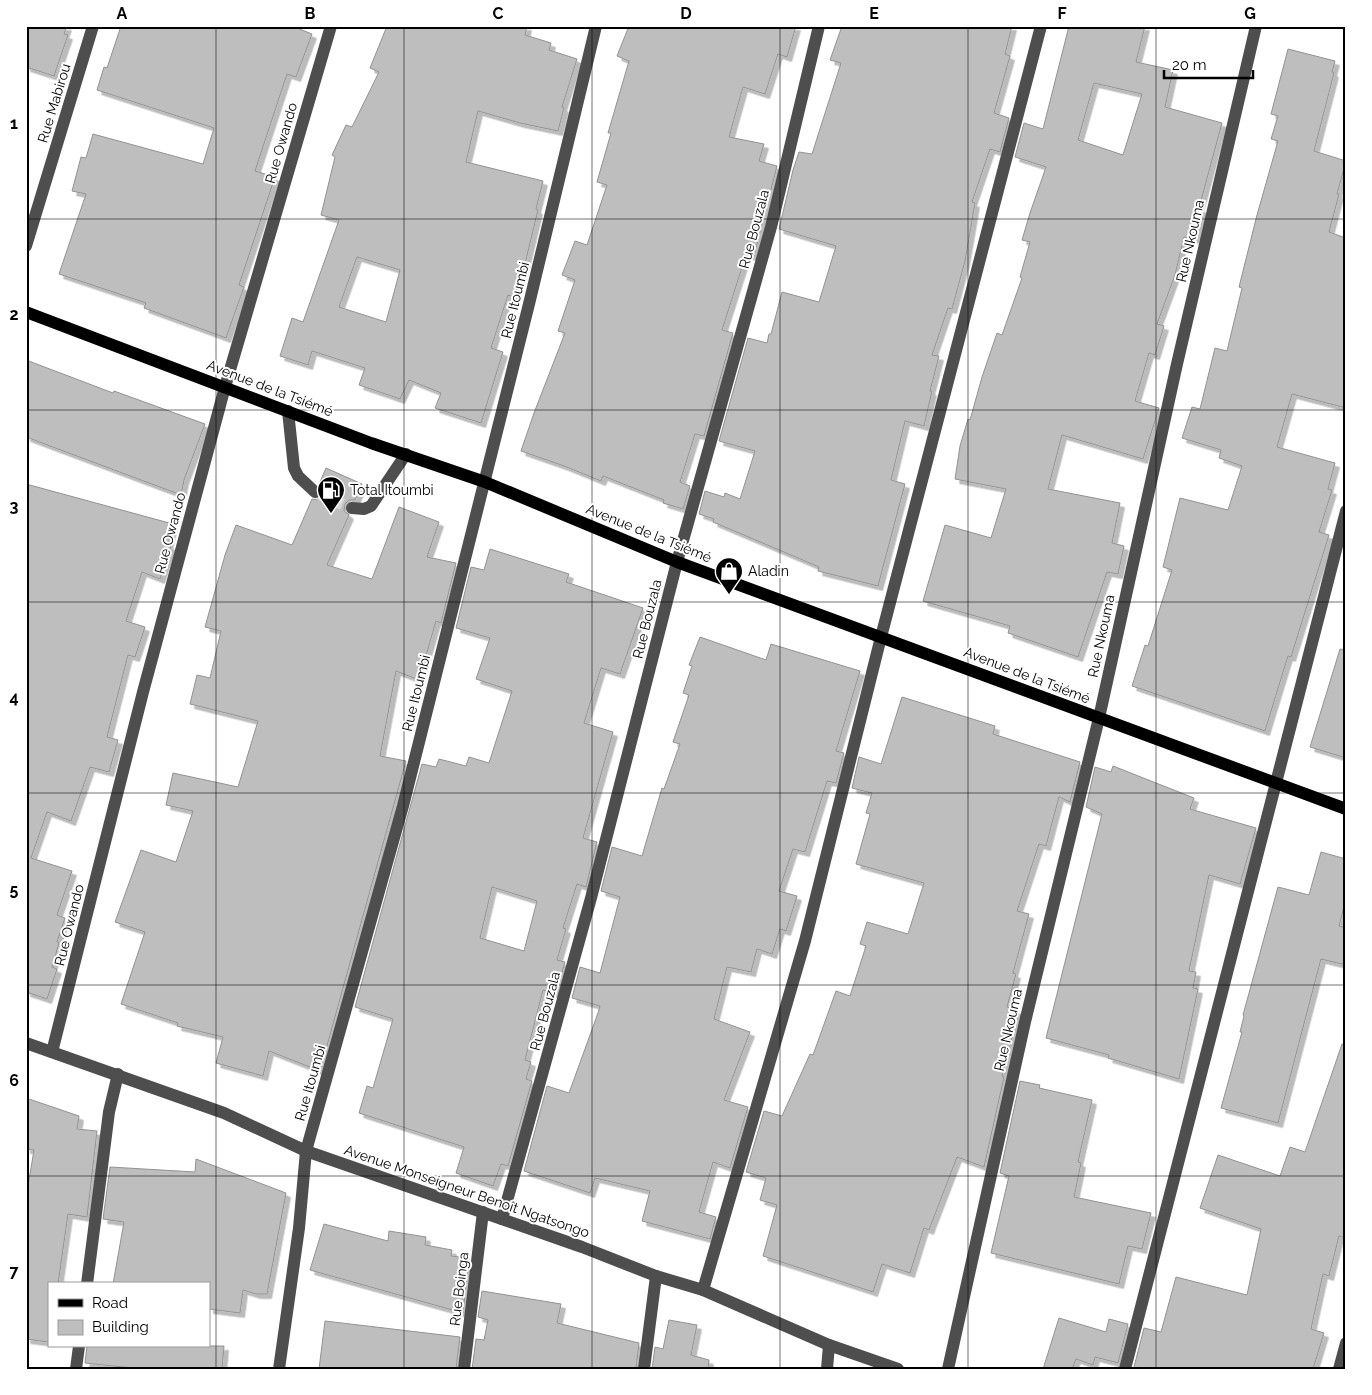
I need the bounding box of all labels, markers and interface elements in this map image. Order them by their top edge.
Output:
text: A [117,4,128,23]
text: B [305,4,316,23]
text: C [493,4,504,23]
text: D [680,4,692,23]
text: E [869,4,879,23]
text: F [1057,4,1067,23]
text: G [1244,4,1256,23]
scale bar [1164,48,1253,80]
text: 20 m [1172,56,1207,74]
street label: Rue Mabirou [34,61,74,145]
street label: Rue Owando [262,101,300,185]
text: 1 [10,114,18,133]
street label: Rue Bouzala [736,188,772,270]
street label: Rue Nkouma [1173,198,1207,284]
street label: Rue Itoumbi [498,260,532,340]
text: 2 [9,305,19,324]
street label: Avenue de la Tsiémé [205,357,335,419]
fuel station icon: Total Itoumbi [316,475,346,514]
place label: Total Itoumbi [350,482,434,498]
street label: Rue Owando [151,491,189,575]
text: 3 [10,497,19,516]
street label: Avenue de la Tsiémé [584,500,714,566]
shop icon: Aladin [714,556,744,595]
place label: Aladin [748,563,789,579]
street label: Rue Bouzala [629,578,665,660]
street label: Rue Nkouma [1084,593,1118,679]
street label: Avenue de la Tsiémé [962,644,1092,706]
street label: Rue Itoumbi [399,653,433,733]
text: 4 [9,688,19,707]
text: 5 [10,880,19,899]
street label: Rue Owando [51,882,87,968]
street label: Rue Bouzala [527,970,563,1052]
street label: Rue Nkouma [991,987,1025,1073]
street label: Rue Itoumbi [292,1043,328,1123]
text: 6 [9,1071,19,1090]
street label: Avenue Monseigneur Benoît Ngatsongo [342,1141,592,1241]
street label: Rue Boinga [447,1251,471,1327]
text: 7 [10,1262,19,1281]
legend [48,1282,210,1348]
text: Road [92,1294,128,1312]
text: Building [92,1318,149,1336]

